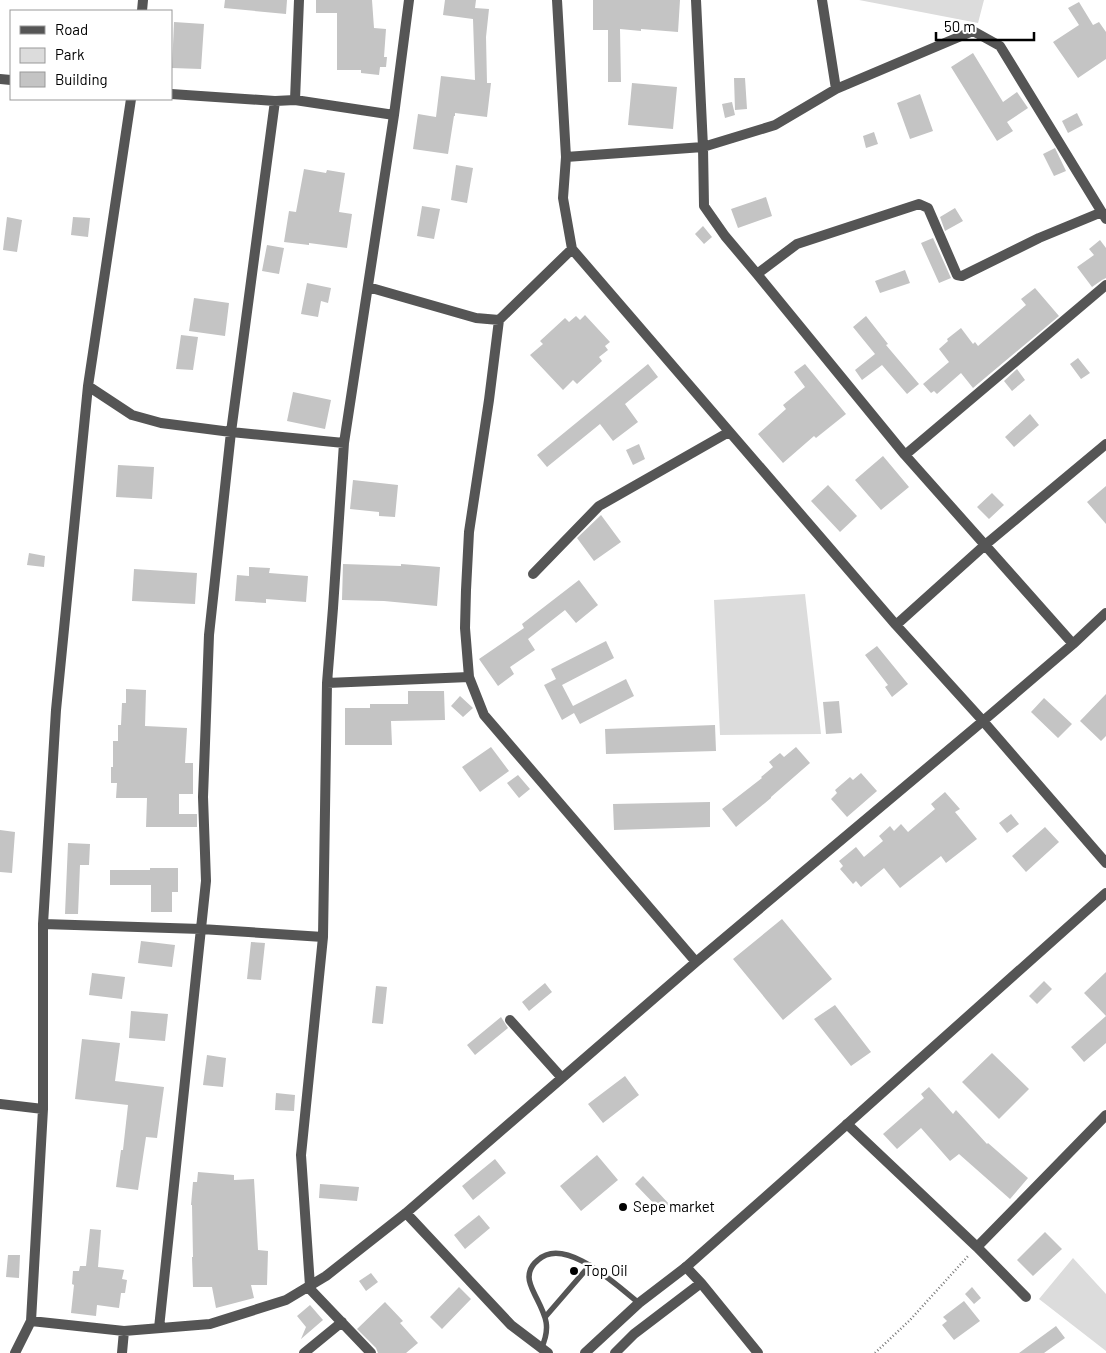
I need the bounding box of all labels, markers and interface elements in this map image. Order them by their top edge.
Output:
legend [10,10,172,100]
scale bar [936,10,1034,42]
text: 50 m [944,17,976,35]
text: Road [55,20,88,38]
text: Park [55,45,85,63]
text: Building [55,70,108,88]
place label: Sepe market [633,1197,715,1215]
marker: Sepe market [617,1201,629,1213]
place label: Top Oil [584,1261,628,1279]
marker: Top Oil [568,1265,580,1277]

